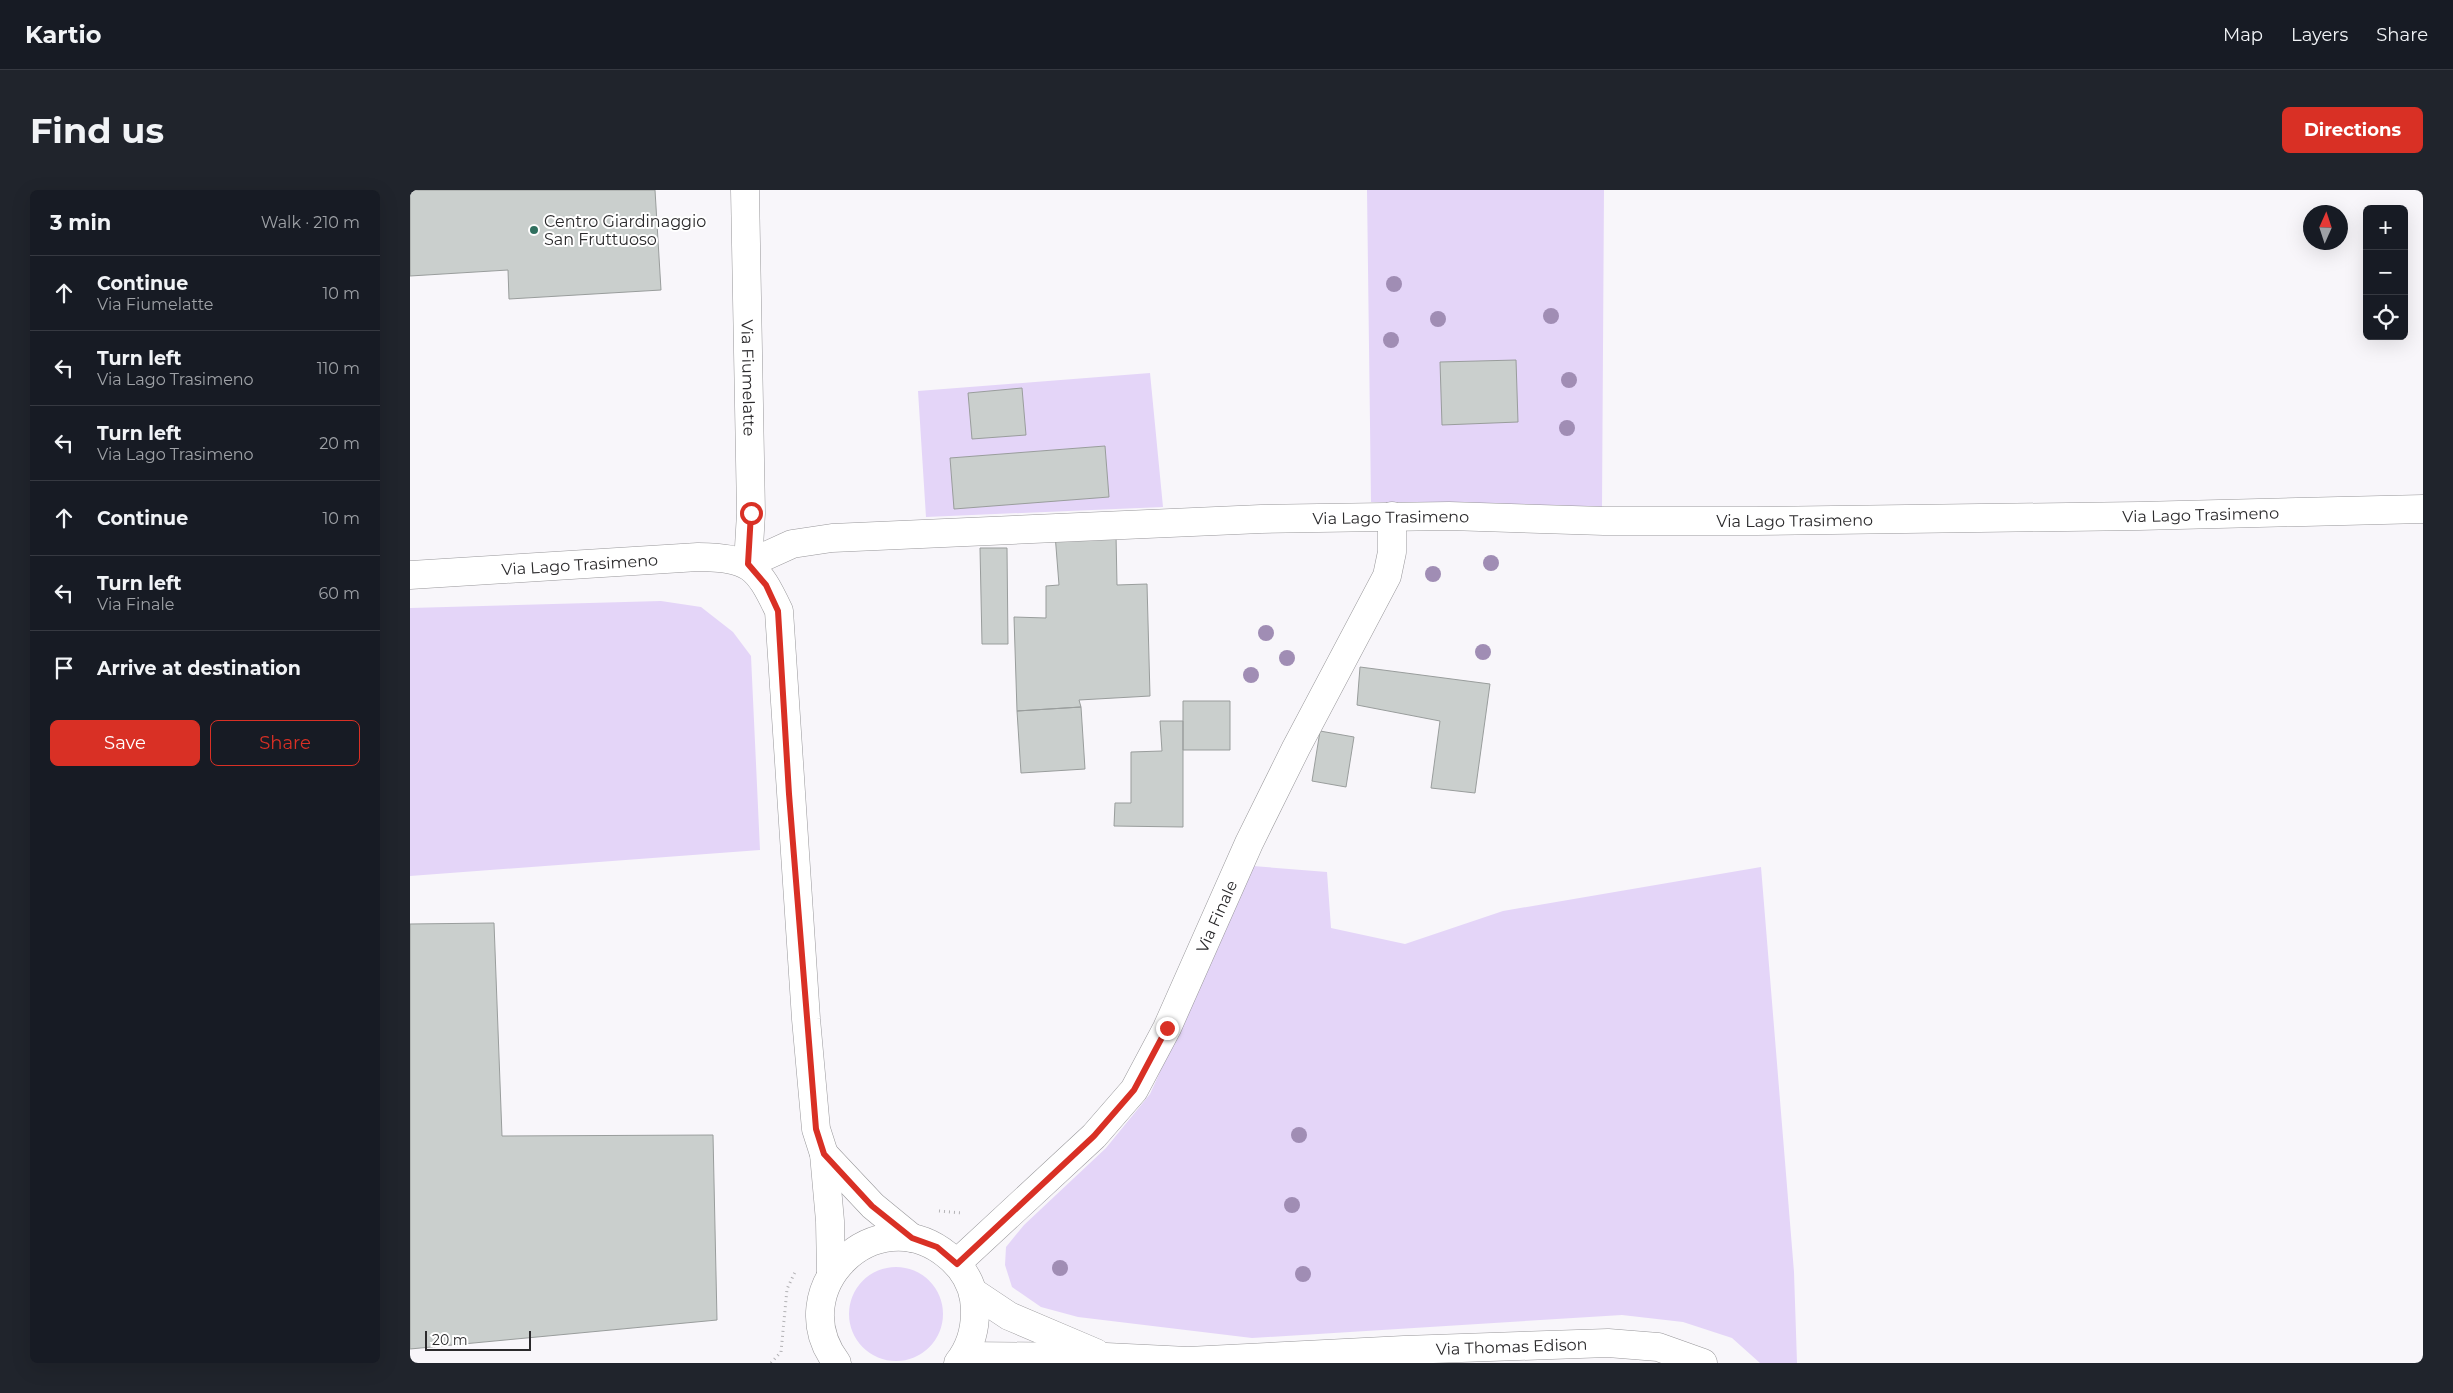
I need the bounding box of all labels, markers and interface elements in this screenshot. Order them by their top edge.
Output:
text: Kartio [25,20,101,49]
text: Map [2223,24,2263,46]
text: Layers [2291,24,2348,46]
text: Share [2376,24,2428,46]
button: Directions [2282,107,2423,153]
text: Find us [30,109,164,152]
north arrow [2303,205,2348,250]
map controls [2363,205,2408,340]
button: + [2363,205,2408,250]
text: 3 min [50,210,111,235]
place label: Centro Giardinaggio San Fruttuoso [544,212,706,249]
text: Walk · 210 m [261,213,360,232]
marker: Centro Giardinaggio San Fruttuoso [528,224,540,236]
button: − [2363,250,2408,295]
text: Continue [97,272,188,295]
icon: ahead [50,279,78,307]
text: 10 m [322,284,360,303]
text: Via Fiumelatte [97,295,214,314]
button: locate [2363,295,2408,340]
street label: Via Fiumelatte [738,319,759,436]
text: Turn left [97,347,182,370]
icon: left [50,354,78,382]
text: 110 m [317,359,360,378]
text: Via Lago Trasimeno [97,370,254,389]
text: Turn left [97,422,182,445]
icon: left [50,429,78,457]
text: 20 m [319,434,360,453]
text: Via Lago Trasimeno [97,445,254,464]
route start [740,502,763,525]
street label: Via Lago Trasimeno [2122,503,2279,526]
icon: ahead [50,504,78,532]
street label: Via Lago Trasimeno [1312,506,1469,528]
text: Continue [97,507,188,530]
text: 10 m [322,509,360,528]
street label: Via Lago Trasimeno [1716,510,1873,531]
street label: Via Lago Trasimeno [501,550,659,579]
text: Turn left [97,572,182,595]
icon: left [50,579,78,607]
text: 60 m [318,584,360,603]
text: Via Finale [97,595,174,614]
icon: arrive [50,654,78,682]
text: Arrive at destination [97,657,301,680]
button: Save [50,720,200,766]
button: Share [210,720,360,766]
street label: Via Finale [1192,877,1241,956]
route end [1156,1017,1179,1040]
scale bar [425,1328,531,1351]
text: 20 m [432,1331,468,1349]
street label: Via Thomas Edison [1435,1334,1588,1358]

